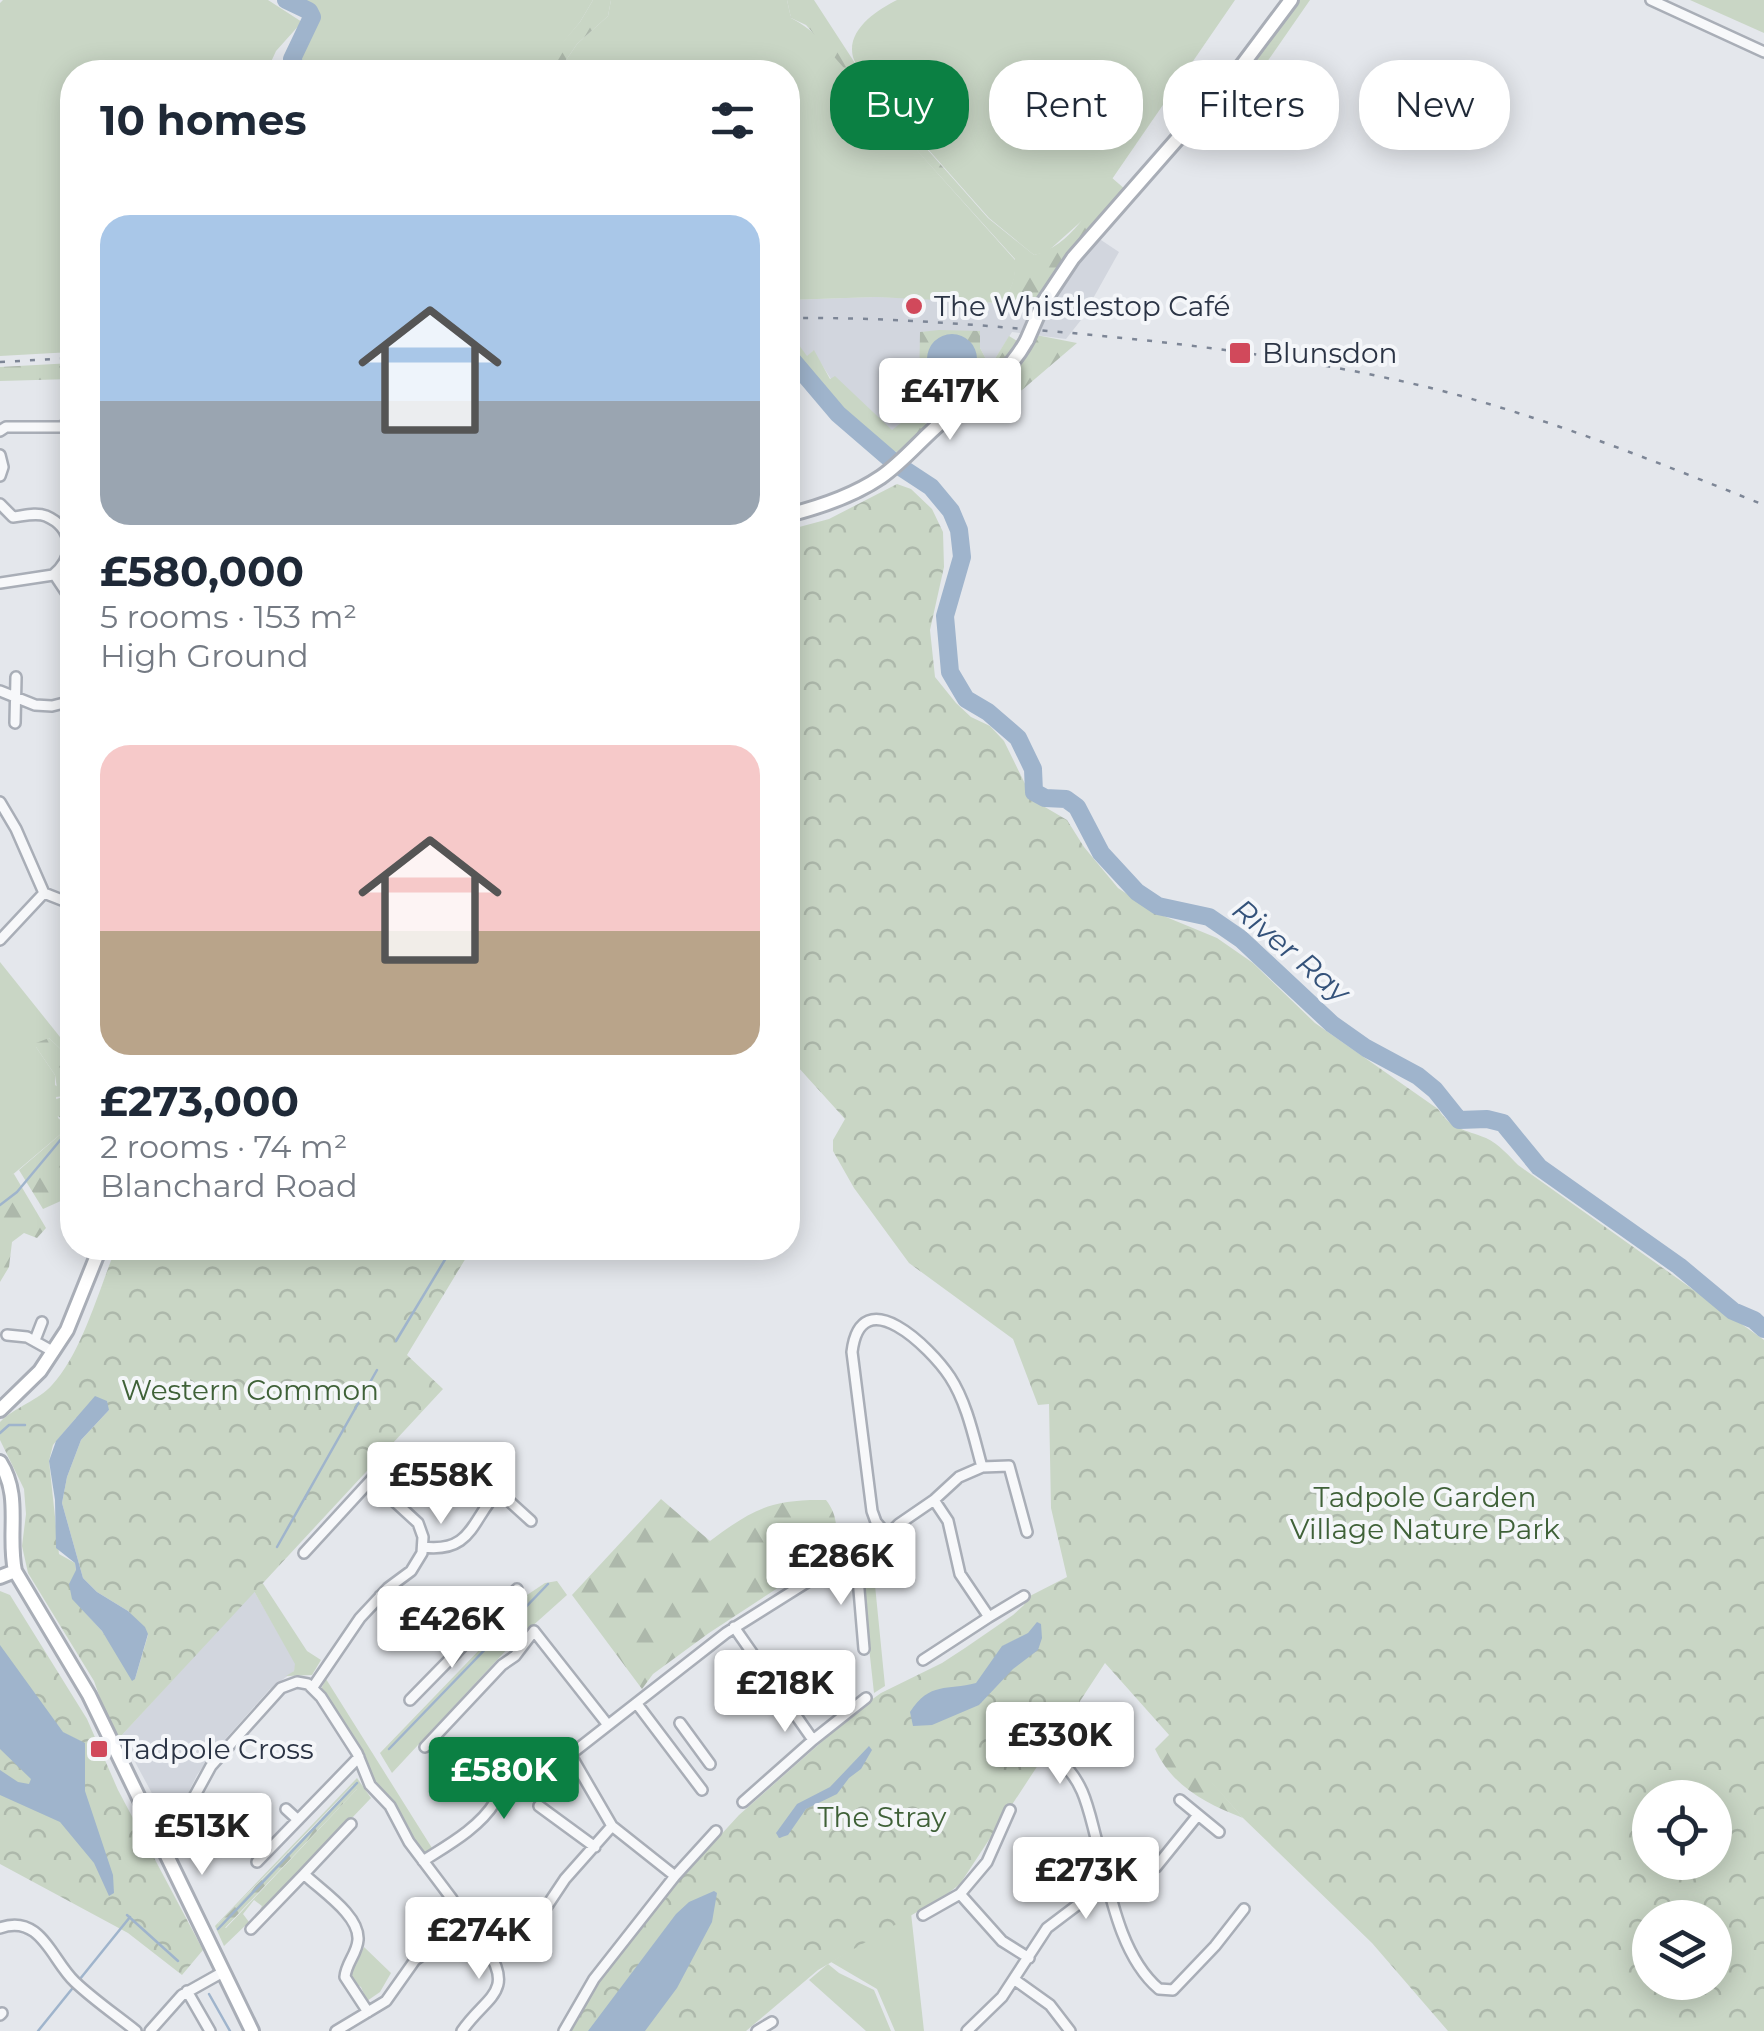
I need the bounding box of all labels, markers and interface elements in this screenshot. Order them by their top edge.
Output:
chip: Buy [830,60,969,150]
chip: Rent [989,60,1143,150]
chip: Filters [1163,60,1339,150]
chip: New [1359,60,1510,150]
icon: filters [705,93,760,148]
text: 10 homes [100,94,307,146]
icon: home [340,280,520,460]
place label: The Whistlestop Café [934,289,1231,323]
marker: The Whistlestop Café [903,295,925,317]
place label: Blunsdon [1262,336,1398,370]
marker: Blunsdon [1227,340,1253,366]
pin: £417K [880,358,1020,443]
text: £417K [901,371,999,410]
text: £580,000 [100,545,304,597]
text: 5 rooms · 153 m² [100,597,357,636]
text: High Ground [100,636,309,675]
icon: home [340,810,520,990]
water label: River Ray [1225,891,1359,1011]
text: £273,000 [100,1075,299,1127]
text: 2 rooms · 74 m² [100,1127,348,1166]
text: Blanchard Road [100,1166,358,1205]
park label: Western Common [121,1373,379,1407]
pin: £558K [371,1442,511,1527]
text: £558K [389,1455,493,1494]
park label: Tadpole Garden Village Nature Park [1290,1480,1560,1546]
pin: £286K [771,1523,911,1608]
text: £286K [788,1536,894,1575]
pin: £426K [382,1586,522,1671]
text: £426K [399,1599,505,1638]
pin: £218K [715,1650,855,1735]
text: £218K [736,1663,834,1702]
pin: £330K [990,1702,1130,1787]
text: £330K [1008,1715,1112,1754]
place label: Tadpole Cross [119,1732,314,1766]
pin: £580K [434,1737,574,1822]
marker: Tadpole Cross [88,1738,110,1760]
text: £580K [451,1750,557,1789]
map controls [1632,1780,1732,2000]
button: locate [1632,1780,1732,1880]
pin: £513K [132,1793,272,1878]
park label: The Stray [817,1800,947,1834]
text: £513K [154,1806,250,1845]
pin: £273K [1016,1837,1156,1922]
text: £273K [1035,1850,1137,1889]
pin: £274K [409,1897,549,1982]
button: layers [1632,1900,1732,2000]
text: £274K [427,1910,531,1949]

